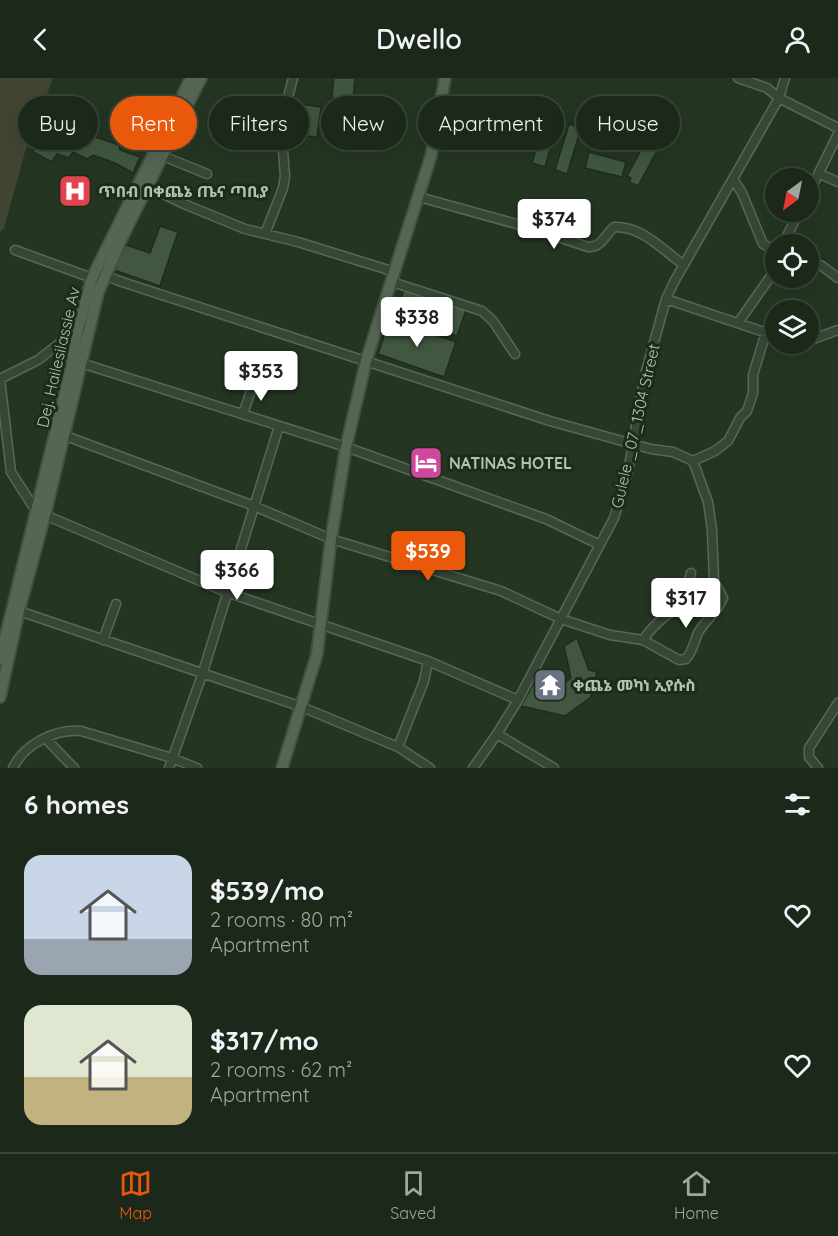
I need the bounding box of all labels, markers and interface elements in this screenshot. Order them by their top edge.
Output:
text: Dwello [376,22,462,56]
icon: back [24,23,57,56]
icon: person [781,23,814,56]
chip: Buy [18,96,98,150]
chip: Rent [110,96,197,150]
chip: Filters [209,96,309,150]
chip: New [321,96,406,150]
chip: Apartment [418,96,564,150]
chip: House [576,96,680,150]
north arrow [765,168,819,222]
map controls [765,168,819,354]
hospital icon: ጥበብ በቀጨኔ ጤና ጣቢያ [57,173,93,209]
place label: ጥበብ በቀጨኔ ጤና ጣቢያ [98,181,269,201]
pin: $374 [518,199,590,250]
text: $374 [532,206,576,231]
button: locate [765,234,819,288]
street label: Dej. Hailesilassie Av [32,285,84,429]
pin: $338 [381,297,453,348]
button: layers [765,300,819,354]
text: $338 [395,304,439,329]
street label: Gulele _07_1304 Street [606,342,664,510]
pin: $353 [225,351,297,402]
text: $353 [239,358,283,383]
hotel icon: NATINAS HOTEL [408,445,444,481]
place label: NATINAS HOTEL [449,453,572,473]
pin: $539 [392,531,464,582]
text: $539 [405,538,451,563]
pin: $366 [201,550,273,601]
text: $366 [215,557,259,582]
pin: $317 [650,578,722,629]
text: $317 [665,585,707,610]
temple icon: ቀጨኔ መካነ ኢየሱስ [532,667,568,703]
place label: ቀጨኔ መካነ ኢየሱስ [573,675,696,695]
text: 6 homes [24,788,129,821]
icon: filters [781,788,814,821]
text: $539/mo [210,874,324,907]
icon: home [72,879,144,951]
icon: heart [781,899,814,932]
text: 2 rooms · 80 m² [210,907,353,932]
text: Apartment [210,932,310,957]
text: $317/mo [210,1024,319,1057]
icon: home [72,1029,144,1101]
icon: heart [781,1049,814,1082]
text: 2 rooms · 62 m² [210,1057,352,1082]
text: Apartment [210,1082,310,1107]
tab: Map [119,1167,152,1223]
tab: Saved [390,1167,436,1223]
tab: Home [674,1167,719,1223]

